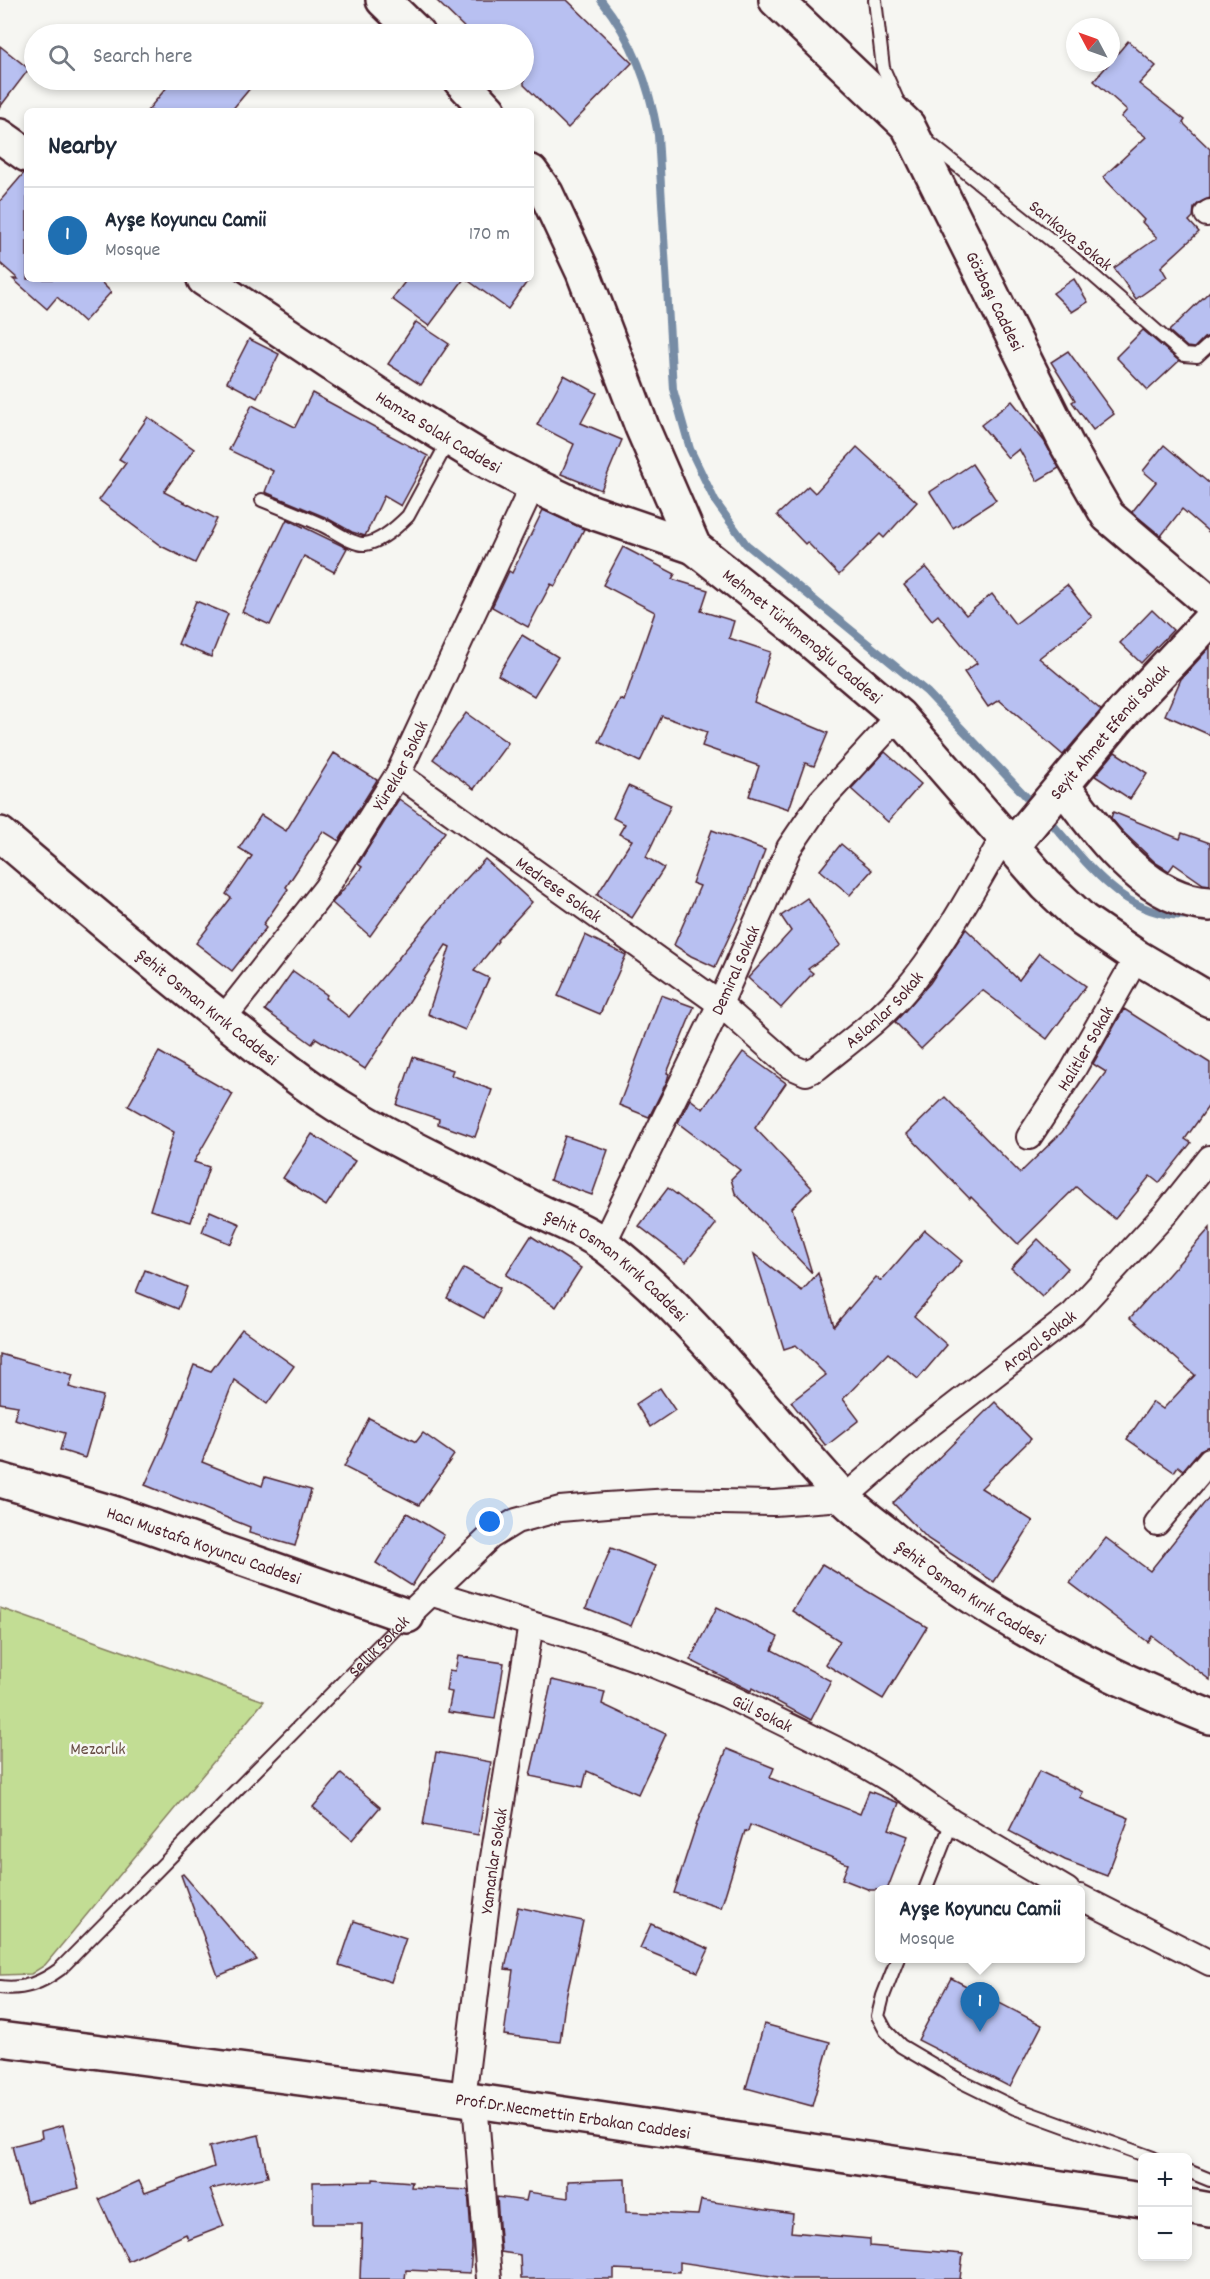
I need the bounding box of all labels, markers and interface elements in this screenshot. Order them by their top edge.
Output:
north arrow [1066,18,1120,72]
search box [24,24,534,90]
icon: search [45,41,78,74]
text: Search here [93,42,192,73]
text: Nearby [48,129,116,166]
street label: Sarıkaya Sokak [1022,195,1117,279]
text: Ayşe Koyuncu Camii [105,206,266,237]
text: 1 [65,221,70,249]
text: 170 m [469,221,510,249]
text: Mosque [105,237,160,265]
street label: Gözbaşı Caddesi [958,248,1028,356]
street label: Hamza Solak Caddesi [369,386,505,481]
street label: Mehmet Türkmenoğlu Caddesi [716,564,886,711]
street label: Seyit Ahmet Efendi Sokak [1045,660,1177,807]
street label: Yürekler Sokak [368,717,436,816]
street label: Medrese Sokak [510,852,606,930]
street label: Demiral Sokak [706,922,768,1020]
street label: Şehit Osman Kırık Caddesi [130,944,282,1073]
street label: Aslanlar Sokak [841,967,931,1056]
street label: Halitler Sokak [1052,1002,1121,1097]
street label: Şehit Osman Kırık Caddesi [540,1205,692,1329]
street label: Arayol Sokak [998,1306,1083,1379]
street label: Hacı Mustafa Koyuncu Caddesi [103,1502,304,1593]
your location [475,1507,504,1536]
street label: Şehit Osman Kırık Caddesi [889,1536,1049,1653]
street label: Sellik Sokak [344,1611,417,1684]
street label: Gül Sokak [727,1690,796,1741]
park label: Mezarlık [70,1738,126,1763]
street label: Yamanlar Sokak [476,1806,516,1916]
popup [875,1885,1085,1963]
text: Ayşe Koyuncu Camii [899,1895,1061,1926]
text: Mosque [899,1926,955,1954]
pin: 1 [960,1982,1000,2032]
street label: Prof.Dr.Necmettin Erbakan Caddesi [454,2088,692,2148]
map controls [1138,2153,1192,2261]
button: + [1138,2153,1192,2207]
button: − [1138,2207,1192,2261]

